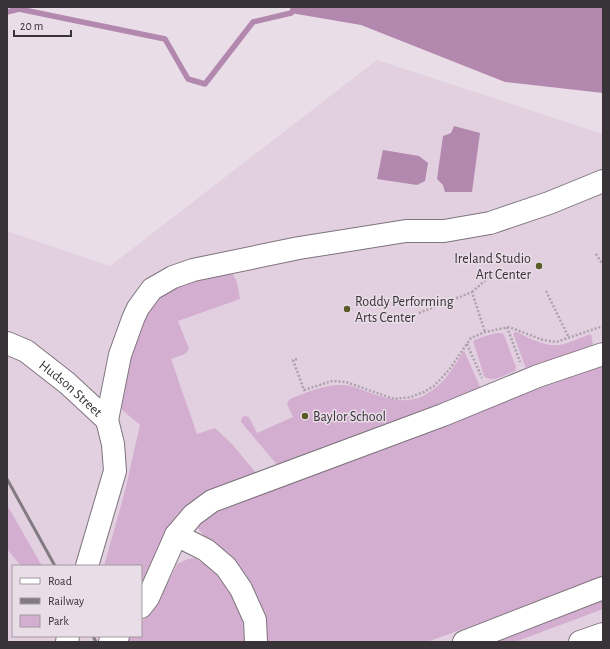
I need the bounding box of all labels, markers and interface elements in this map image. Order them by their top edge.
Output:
scale bar [14,12,71,38]
text: 20 m [20,20,43,32]
place label: Ireland Studio Art Center [454,252,531,282]
marker: Ireland Studio Art Center [534,261,544,271]
place label: Roddy Performing Arts Center [355,295,454,325]
marker: Roddy Performing Arts Center [342,304,352,314]
street label: Hudson Street [36,358,105,420]
place label: Baylor School [313,410,386,424]
marker: Baylor School [300,411,310,421]
legend [12,565,142,637]
text: Road [48,575,72,587]
text: Railway [48,595,84,608]
text: Park [48,615,69,627]

